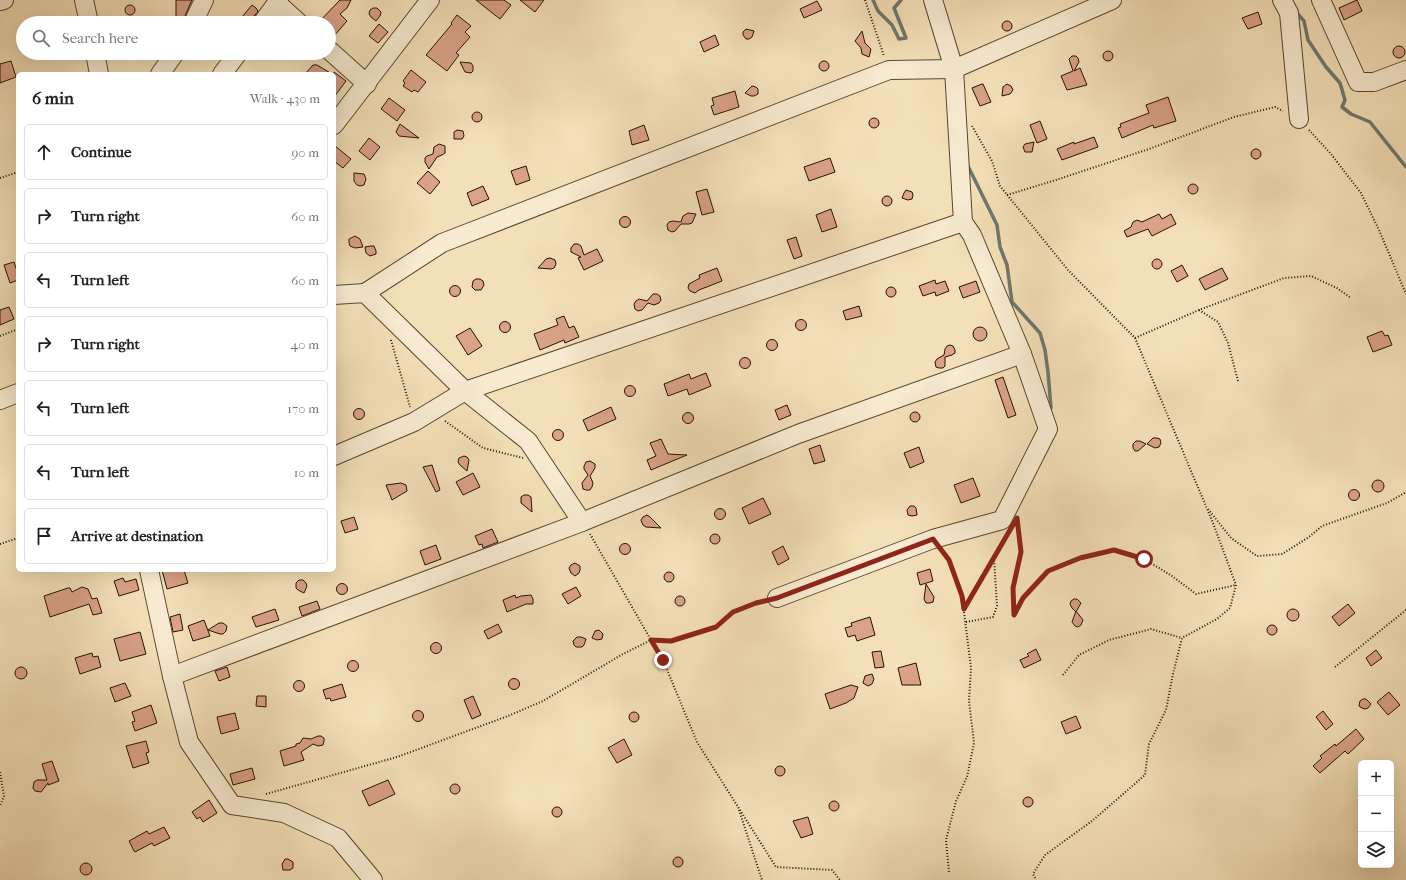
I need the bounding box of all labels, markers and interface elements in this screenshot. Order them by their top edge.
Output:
search box [16,16,336,60]
icon: search [30,27,52,49]
text: Search here [62,29,138,47]
text: 6 min [32,88,74,108]
text: Walk · 430 m [250,91,320,106]
icon: ahead [33,141,55,163]
text: Continue [71,143,131,161]
text: 90 m [291,145,319,160]
icon: right [33,205,55,227]
text: Turn right [71,207,140,225]
text: 60 m [291,209,319,224]
icon: left [33,269,55,291]
text: Turn left [71,271,129,289]
text: 60 m [291,273,319,288]
icon: right [33,333,55,355]
text: Turn right [71,335,140,353]
text: 40 m [291,337,319,352]
icon: left [33,397,55,419]
text: Turn left [71,399,129,417]
text: 170 m [287,401,319,416]
icon: left [33,461,55,483]
text: Turn left [71,463,129,481]
text: 10 m [294,465,319,480]
icon: arrive [33,525,55,547]
text: Arrive at destination [71,527,203,545]
route start [1135,550,1153,568]
route end [654,651,672,669]
map controls [1358,760,1394,868]
button: + [1358,760,1394,796]
button: − [1358,796,1394,832]
button: layers [1358,832,1394,868]

